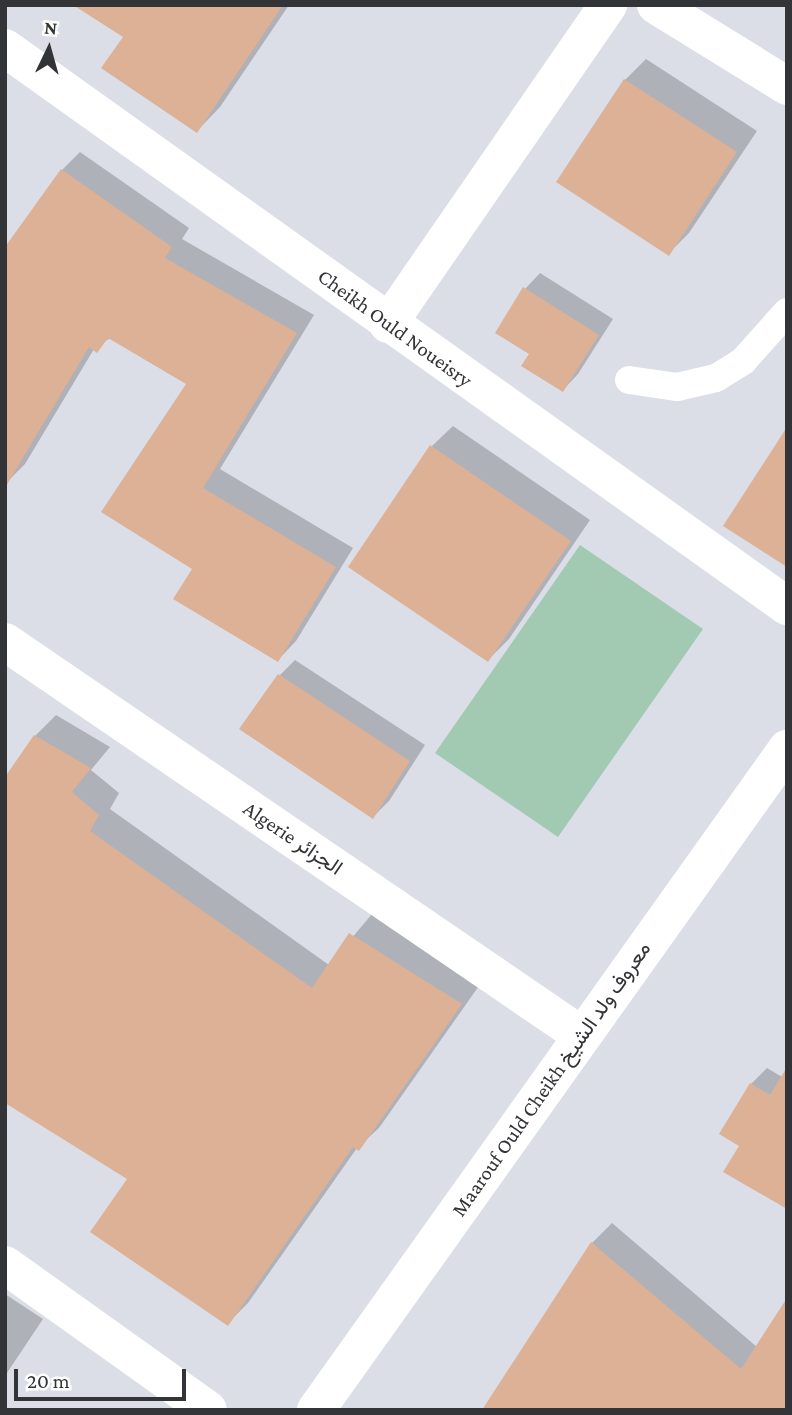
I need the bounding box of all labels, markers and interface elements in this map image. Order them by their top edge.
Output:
north arrow [14,14,84,84]
text: N [43,17,58,39]
street label: Cheikh Ould Noueisry [313,264,477,392]
street label: Algerie الجزائر [239,796,347,880]
street label: Maarouf Ould Cheikh معروف ولد الشيخ [446,937,656,1221]
scale bar [18,1356,189,1400]
text: 20 m [27,1369,70,1393]

